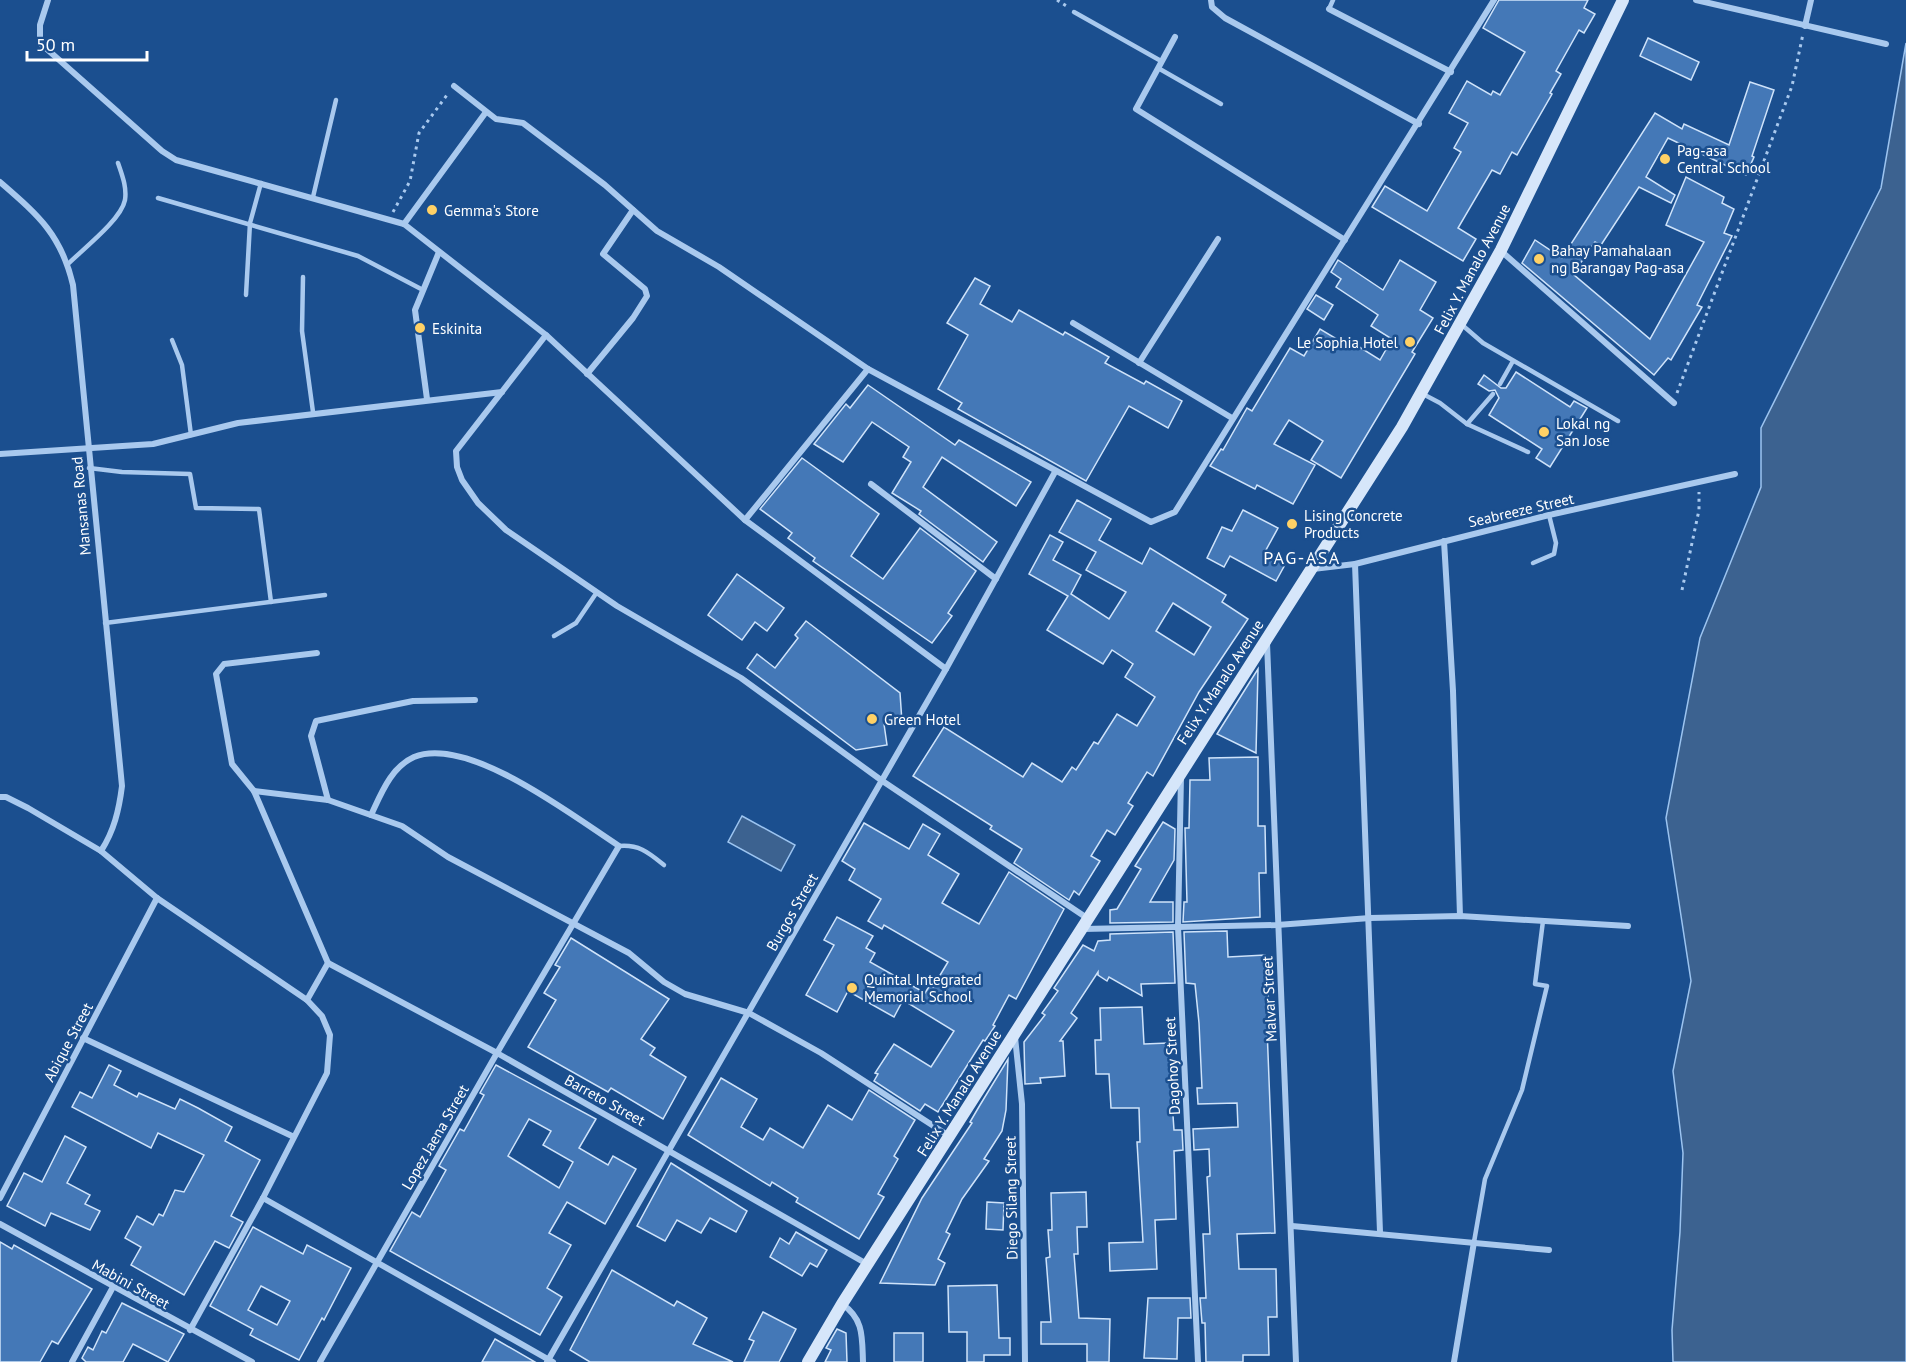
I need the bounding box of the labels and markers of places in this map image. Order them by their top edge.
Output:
place label: Pag-asa Central School [1677,141,1771,177]
marker: Pag-asa Central School [1658,152,1672,166]
place label: Gemma's Store [444,201,539,220]
marker: Gemma's Store [425,203,439,217]
place label: Bahay Pamahalaan ng Barangay Pag-asa [1551,241,1684,277]
marker: Bahay Pamahalaan ng Barangay Pag-asa [1532,252,1546,266]
place label: Eskinita [432,319,482,338]
marker: Eskinita [413,321,427,335]
place label: Le Sophia Hotel [1297,333,1399,352]
marker: Le Sophia Hotel [1403,335,1417,349]
place label: Lokal ng San Jose [1556,414,1610,450]
marker: Lokal ng San Jose [1537,425,1551,439]
place label: Lising Concrete Products [1304,506,1403,542]
marker: Lising Concrete Products [1285,517,1299,531]
place label: Green Hotel [884,710,961,729]
marker: Green Hotel [865,712,879,726]
place label: Quintal Integrated Memorial School [864,970,982,1006]
marker: Quintal Integrated Memorial School [845,981,859,995]

